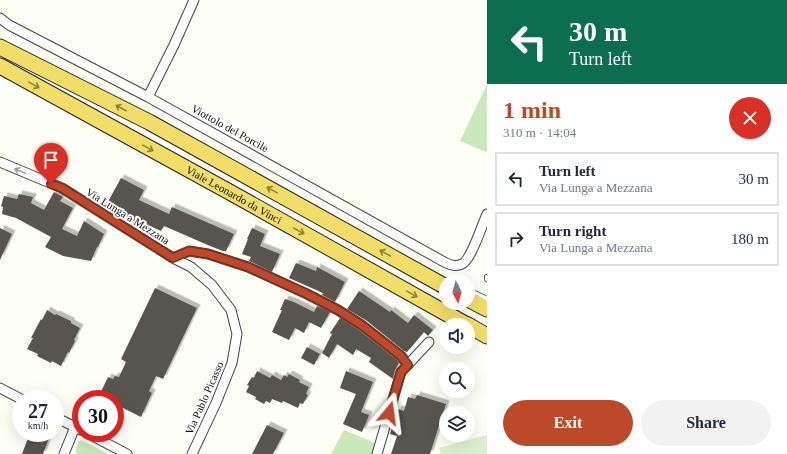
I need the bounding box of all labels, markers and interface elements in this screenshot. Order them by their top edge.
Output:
icon: left [503,16,555,68]
text: 30 m [569,16,627,47]
text: Turn left [569,49,632,69]
one-way arrow [28,82,40,90]
text: 1 min [503,97,561,123]
button: close [729,97,771,139]
street label: Viottolo del Porcile [189,102,271,154]
one-way arrow [115,104,127,111]
text: 310 m · 14:04 [503,125,576,140]
pin [34,143,68,184]
one-way arrow [142,145,154,152]
icon: arrive [40,149,62,171]
street label: Viale Leonardo da Vinci [184,163,284,226]
text: Turn left [539,163,596,179]
one-way arrow [15,166,27,174]
icon: left [505,168,527,190]
text: 30 m [739,171,769,187]
text: Via Lunga a Mezzana [539,180,653,195]
street label: Via Lunga a Mezzana [84,185,172,247]
one-way arrow [266,186,278,194]
text: Turn right [539,223,606,239]
one-way arrow [293,227,305,235]
icon: right [505,228,527,250]
text: 180 m [731,231,769,247]
text: Via Lunga a Mezzana [539,240,653,255]
one-way arrow [380,249,392,257]
north arrow [439,274,475,310]
map controls [439,274,475,442]
one-way arrow [406,290,418,298]
button: sound [439,318,475,354]
street label: Via Pablo Picasso [182,359,226,436]
button: search [439,362,475,398]
speed limit sign: 30 [72,390,124,442]
position arrow [368,392,410,434]
text: 27 [28,400,48,422]
button: Exit [503,400,633,446]
button: Share [641,400,771,446]
button: layers [439,406,475,442]
text: km/h [28,420,48,431]

